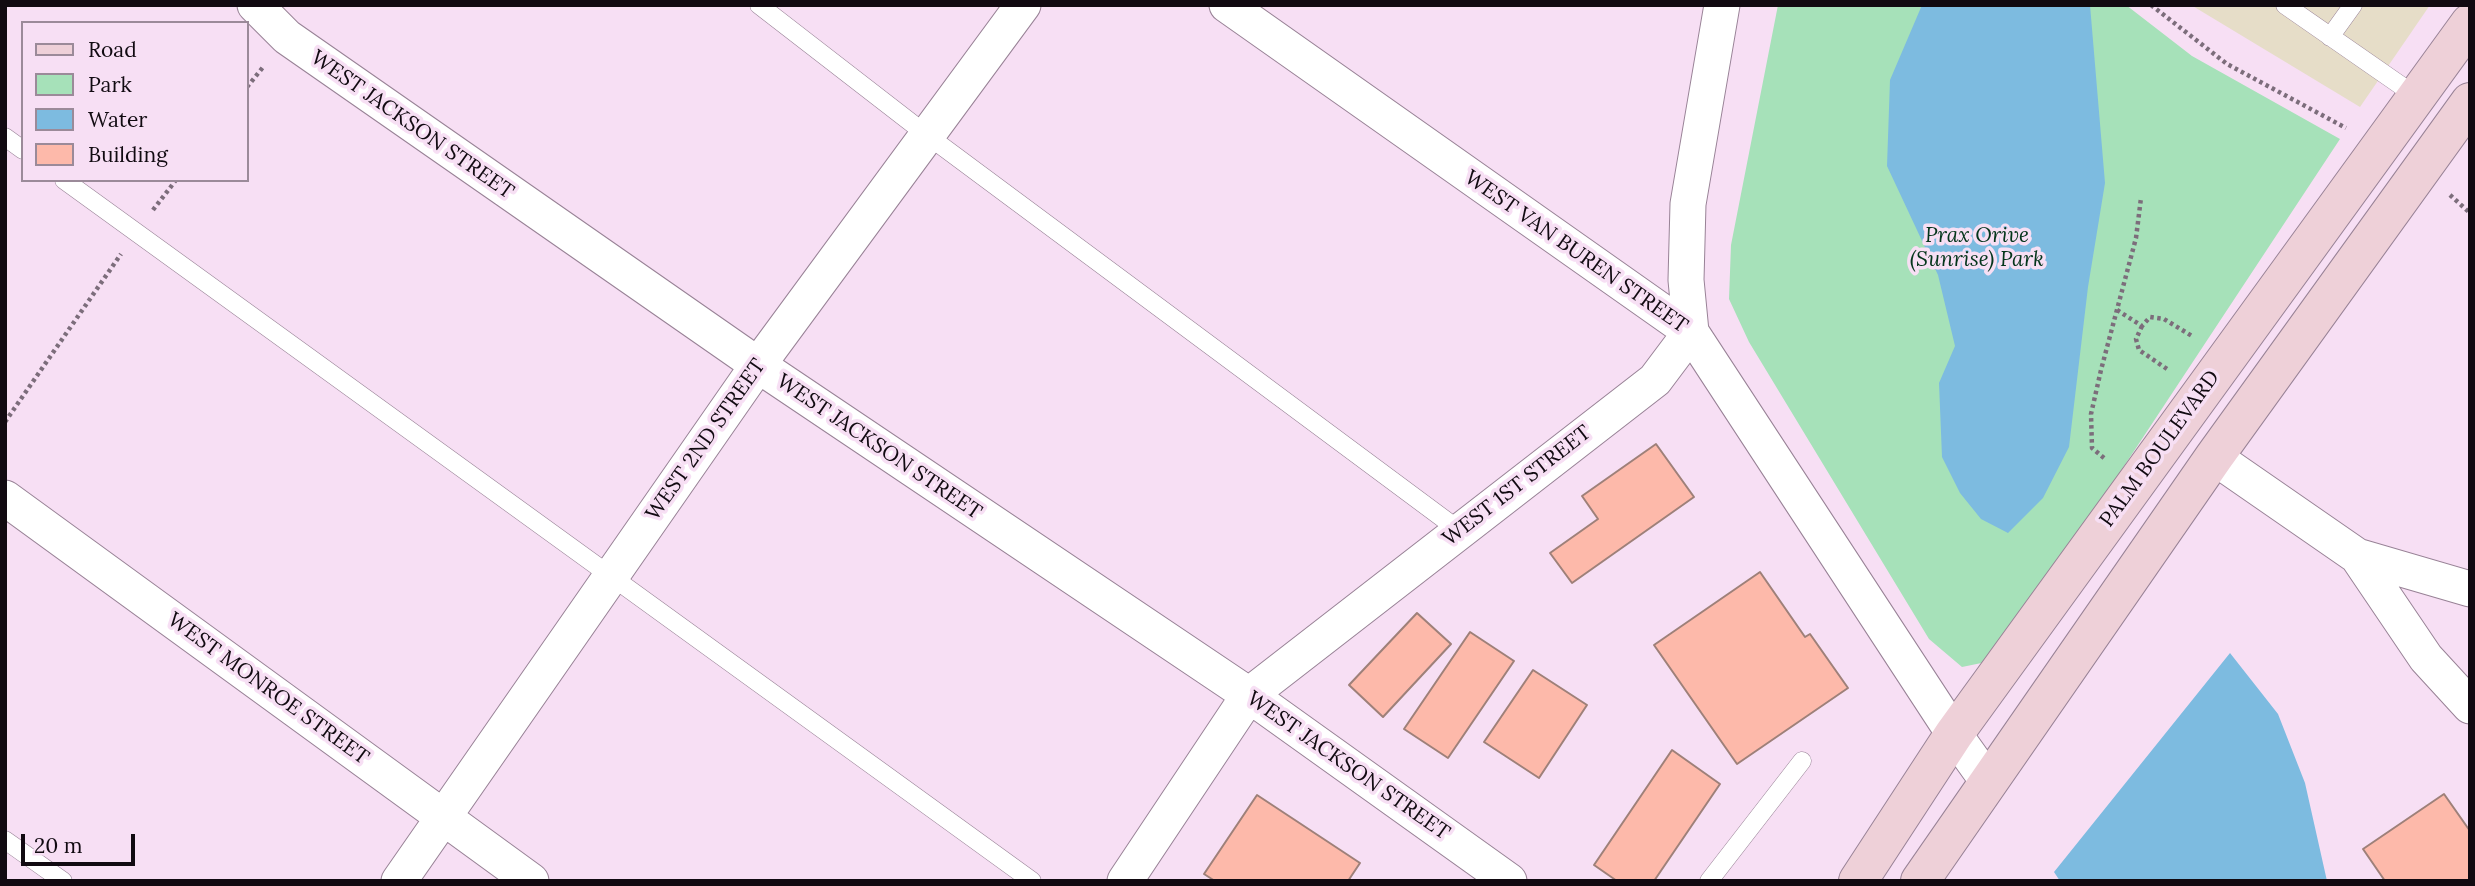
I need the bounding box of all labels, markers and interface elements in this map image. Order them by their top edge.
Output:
legend [21,21,248,182]
text: Road [88,36,137,63]
street label: WEST JACKSON STREET [306,45,518,205]
text: Park [88,71,132,98]
text: Water [88,106,147,133]
text: Building [88,141,168,168]
street label: WEST VAN BUREN STREET [1459,165,1693,339]
park label: Prax Orive (Sunrise) Park [1910,223,2044,273]
street label: WEST 2ND STREET [641,354,771,526]
street label: PALM BOULEVARD [2095,366,2225,532]
street label: WEST JACKSON STREET [772,369,986,525]
street label: WEST 1ST STREET [1438,420,1596,552]
street label: WEST MONROE STREET [162,607,374,771]
street label: WEST JACKSON STREET [1242,686,1454,846]
scale bar [24,820,138,864]
text: 20 m [34,832,83,859]

